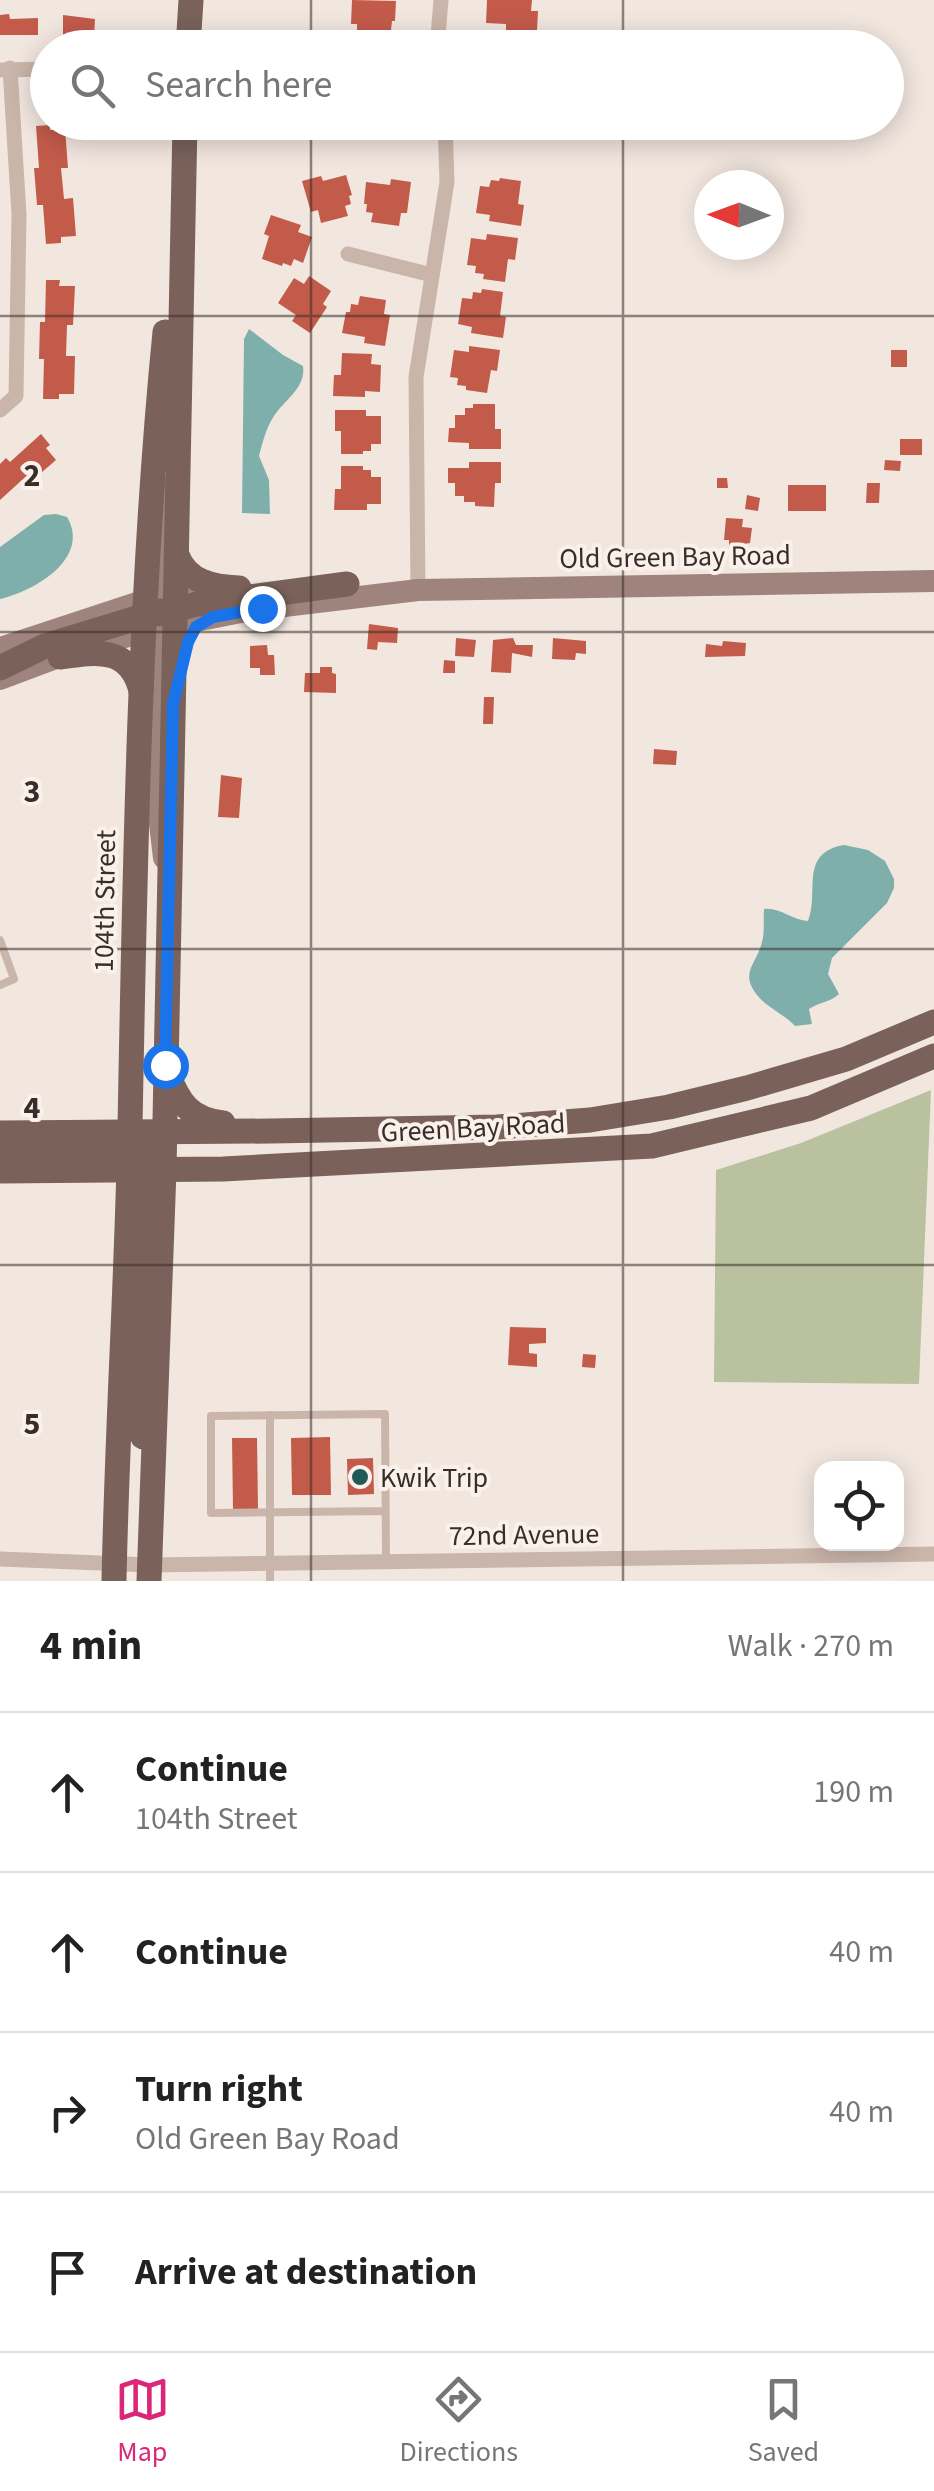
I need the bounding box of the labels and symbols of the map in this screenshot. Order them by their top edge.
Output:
north arrow [694,170,784,260]
text: 2 [24,453,40,499]
street label: Old Green Bay Road [559,535,791,579]
route end [240,586,286,632]
text: 3 [24,769,40,815]
street label: 104th Street [84,829,126,972]
route start [143,1043,189,1089]
text: 4 [24,1085,41,1131]
street label: Green Bay Road [380,1103,566,1153]
text: 5 [24,1401,40,1447]
place label: Kwik Trip [380,1458,488,1498]
marker: Kwik Trip [349,1466,371,1488]
street label: 72nd Avenue [448,1514,600,1556]

